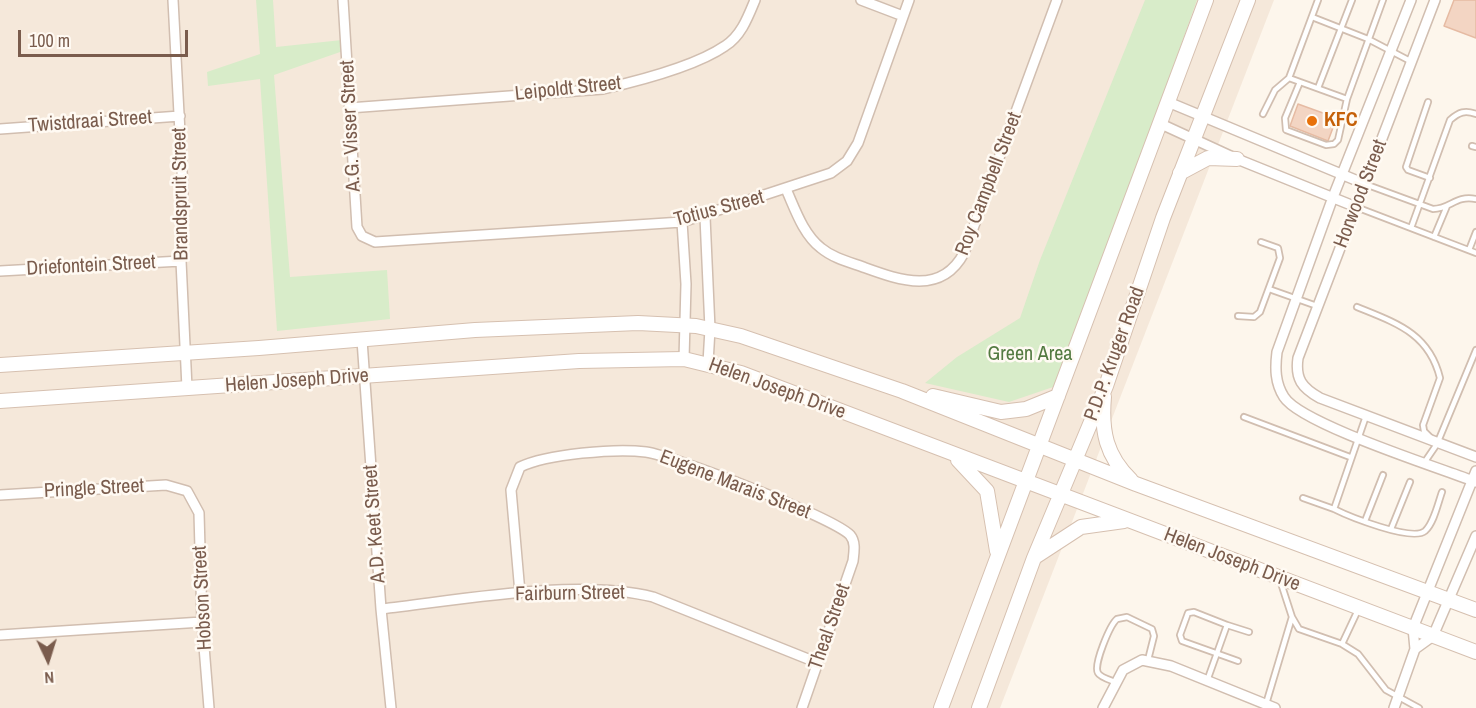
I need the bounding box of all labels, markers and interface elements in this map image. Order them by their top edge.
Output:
scale bar [21,18,190,56]
text: 100 m [29,28,70,53]
street label: A.G. Visser Street [336,60,366,192]
street label: Leipoldt Street [514,71,622,107]
street label: Twistdraai Street [27,106,153,138]
street label: Roy Campbell Street [951,109,1027,259]
place label: KFC [1324,109,1358,133]
marker: KFC [1305,114,1319,128]
street label: Brandspruit Street [168,127,194,261]
street label: Horwood Street [1329,137,1393,251]
street label: Totius Street [671,185,767,233]
street label: Driefontein Street [26,251,156,281]
street label: P.D.P. Kruger Road [1080,284,1150,424]
park label: Green Area [988,343,1072,367]
street label: Helen Joseph Drive [705,353,849,425]
street label: Helen Joseph Drive [224,364,370,398]
street label: Eugene Marais Street [656,445,814,525]
street label: A.D. Keet Street [359,464,391,584]
street label: Pringle Street [43,474,145,504]
street label: Helen Joseph Drive [1160,523,1304,597]
street label: Hobson Street [188,545,218,651]
street label: Fairburn Street [515,581,625,607]
street label: Theal Street [804,581,856,673]
north arrow [18,630,78,690]
text: N [44,667,55,689]

